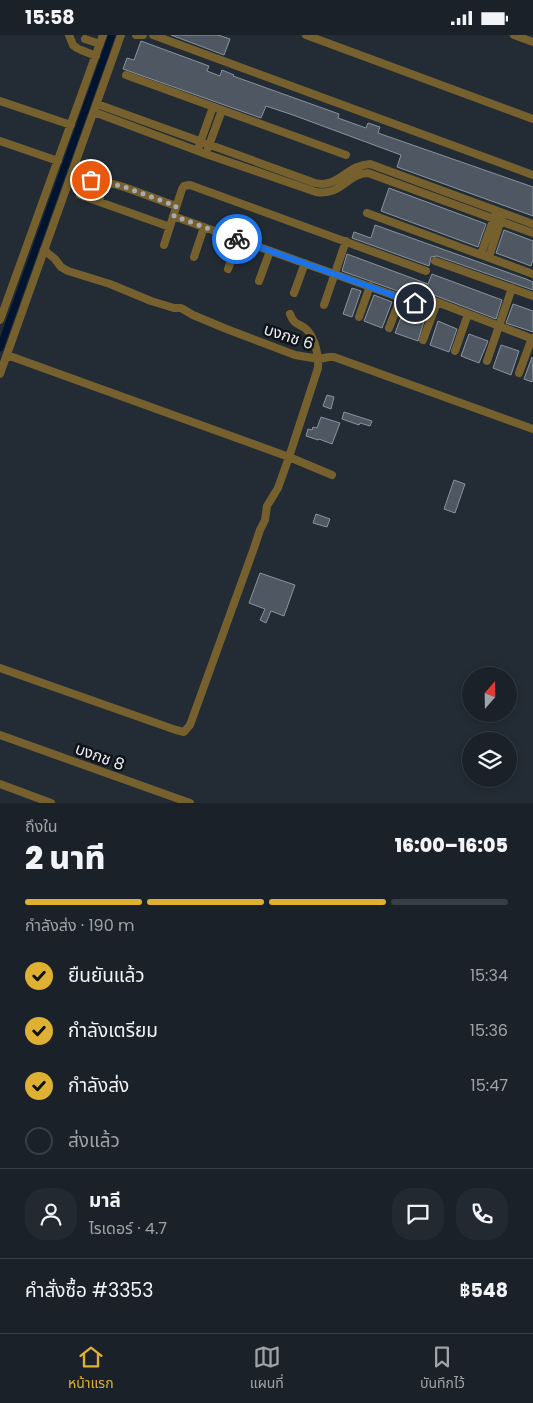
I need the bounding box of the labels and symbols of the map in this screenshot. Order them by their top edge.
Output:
pin [70,159,112,201]
courier [212,214,262,264]
pin [394,282,436,324]
street label: บงกช 6 [261,318,317,355]
north arrow [462,667,518,723]
street label: บงกช 8 [72,737,128,776]

